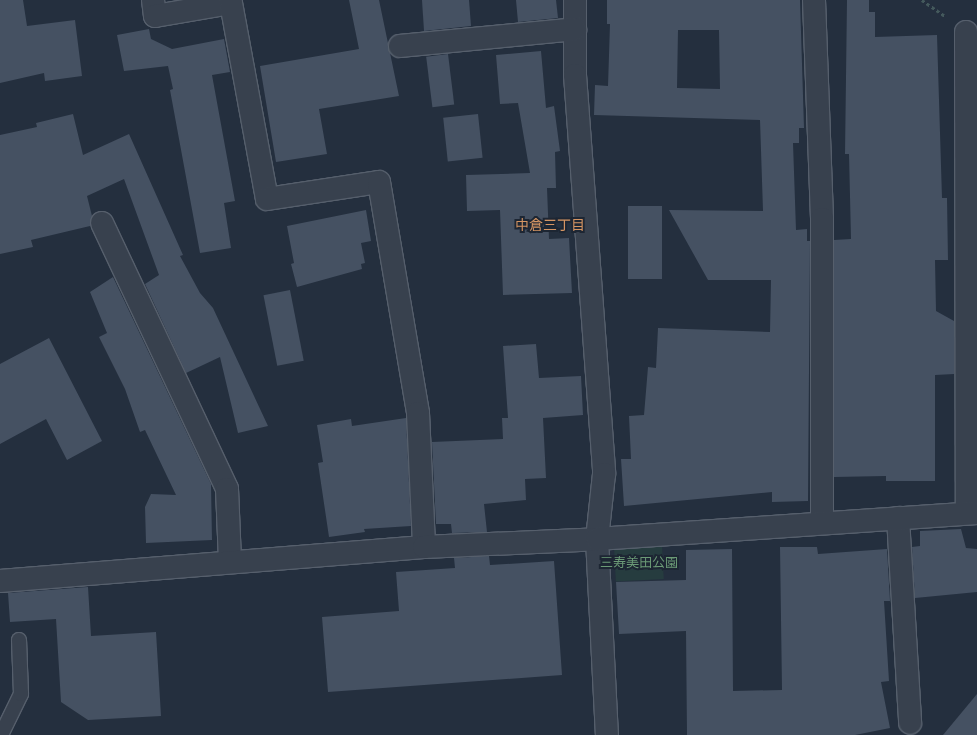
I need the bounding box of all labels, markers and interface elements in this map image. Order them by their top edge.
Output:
district label: 中倉三丁目 [515,218,585,234]
park label: 三寿美田公園 [600,555,678,571]

